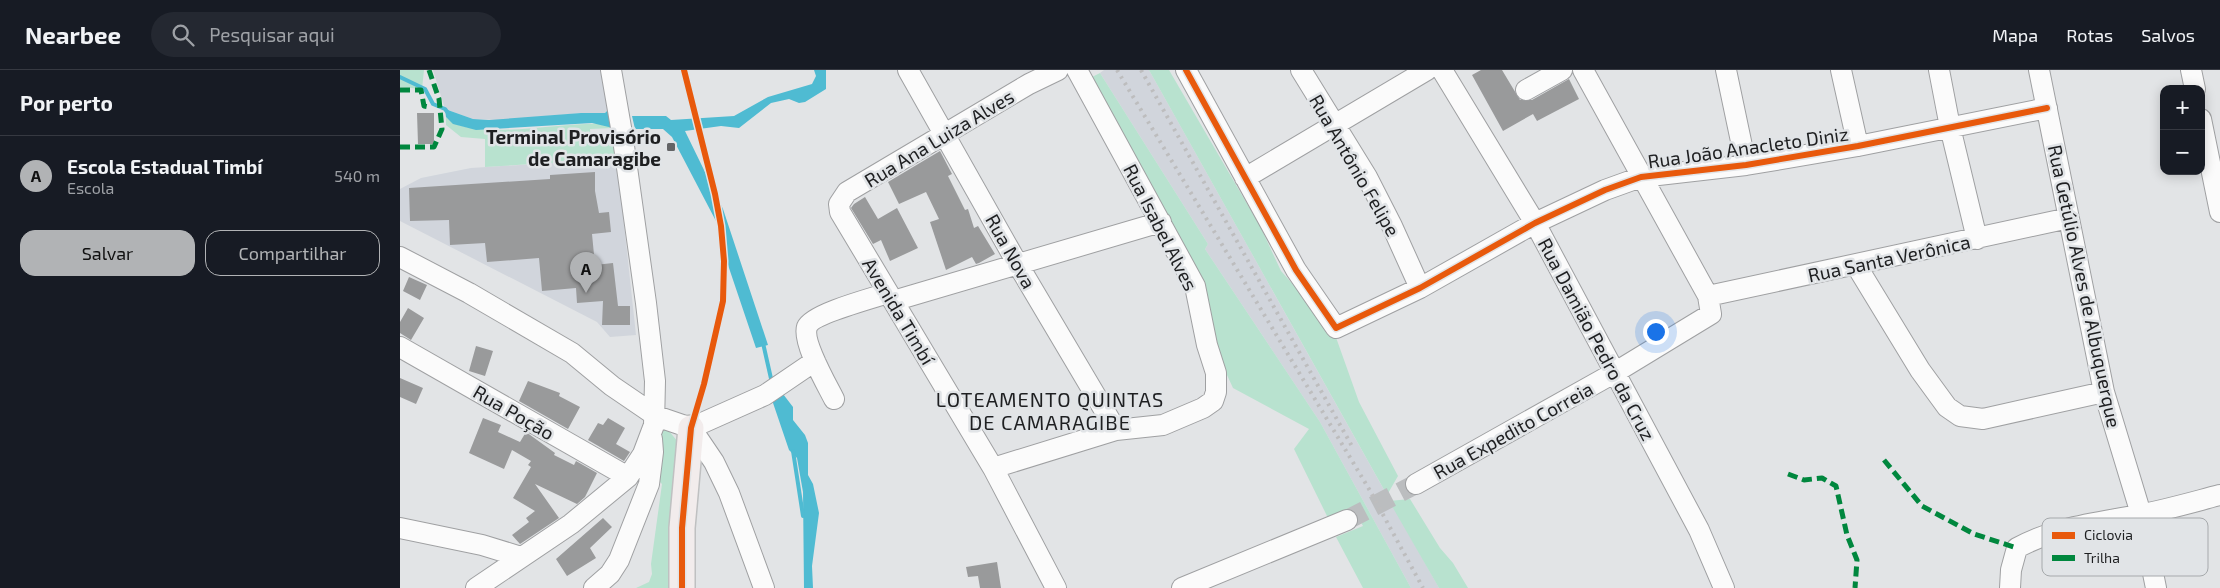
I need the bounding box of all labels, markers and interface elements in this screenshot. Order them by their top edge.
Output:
search box [151,12,501,57]
text: Nearbee [25,20,121,49]
icon: search [169,21,197,49]
text: Pesquisar aqui [209,23,335,46]
text: Mapa [1992,24,2038,46]
text: Rotas [2066,24,2113,46]
text: Salvos [2141,24,2195,46]
street label: Rua Ana Luiza Alves [860,84,1018,192]
map controls [2160,85,2205,175]
button: + [2160,85,2205,130]
text: Por perto [20,90,113,115]
street label: Rua Antônio Felipe [1305,90,1405,240]
street label: Rua João Anacleto Diniz [1646,122,1850,172]
place label: Terminal Provisório de Camaragibe [486,125,661,170]
button: − [2160,130,2205,175]
marker: Terminal Provisório de Camaragibe [665,141,677,153]
street label: Rua Getúlio Alves de Albuquerque [2044,142,2126,430]
text: Escola Estadual Timbí [67,155,263,178]
street label: Rua Isabel Alves [1119,160,1203,294]
text: A [31,166,41,185]
text: 540 m [334,166,380,185]
text: Escola [67,178,114,197]
street label: Rua Nova [981,210,1041,292]
button: Salvar [20,230,195,276]
button: Compartilhar [205,230,380,276]
street label: Rua Santa Verônica [1806,230,1972,286]
street label: Rua Damião Pedro da Cruz [1534,234,1660,444]
pin: A [570,252,602,293]
street label: Avenida Timbí [858,253,941,370]
your location [1643,319,1669,345]
street label: Rua Expedito Correia [1429,377,1597,483]
street label: Rua Poção [469,380,559,445]
district label: LOTEAMENTO QUINTAS DE CAMARAGIBE [936,387,1164,434]
legend [2042,518,2208,576]
text: Ciclovia [2084,526,2133,543]
text: Trilha [2084,549,2120,566]

